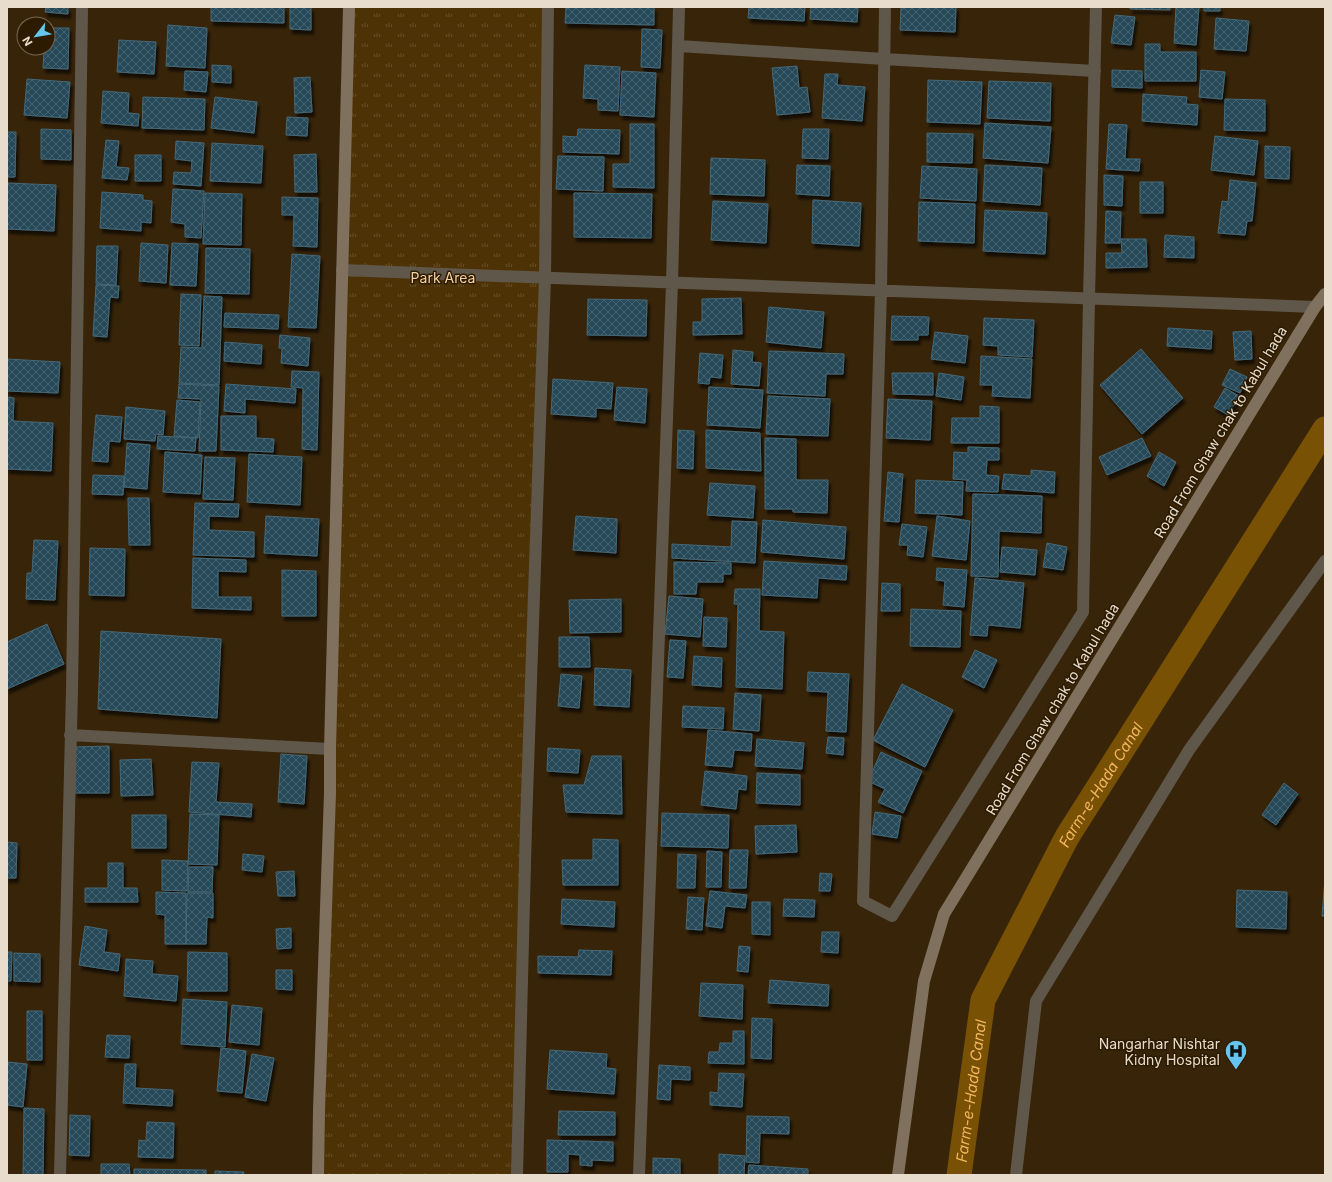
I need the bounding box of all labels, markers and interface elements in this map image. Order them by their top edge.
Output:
north arrow [16,16,56,56]
text: N [19,34,36,48]
park label: Park Area [411,269,475,286]
street label: Road From Ghaw chak to Kabul hada [1150,323,1290,541]
street label: Road From Ghaw chak to Kabul hada [982,600,1122,818]
water label: Farm-e-Hada Canal [1054,718,1147,850]
water label: Farm-e-Hada Canal [951,1018,990,1163]
place label: Nangarhar Nishtar Kidny Hospital [1099,1035,1220,1068]
hospital icon: Nangarhar Nishtar Kidny Hospital [1223,1038,1249,1071]

